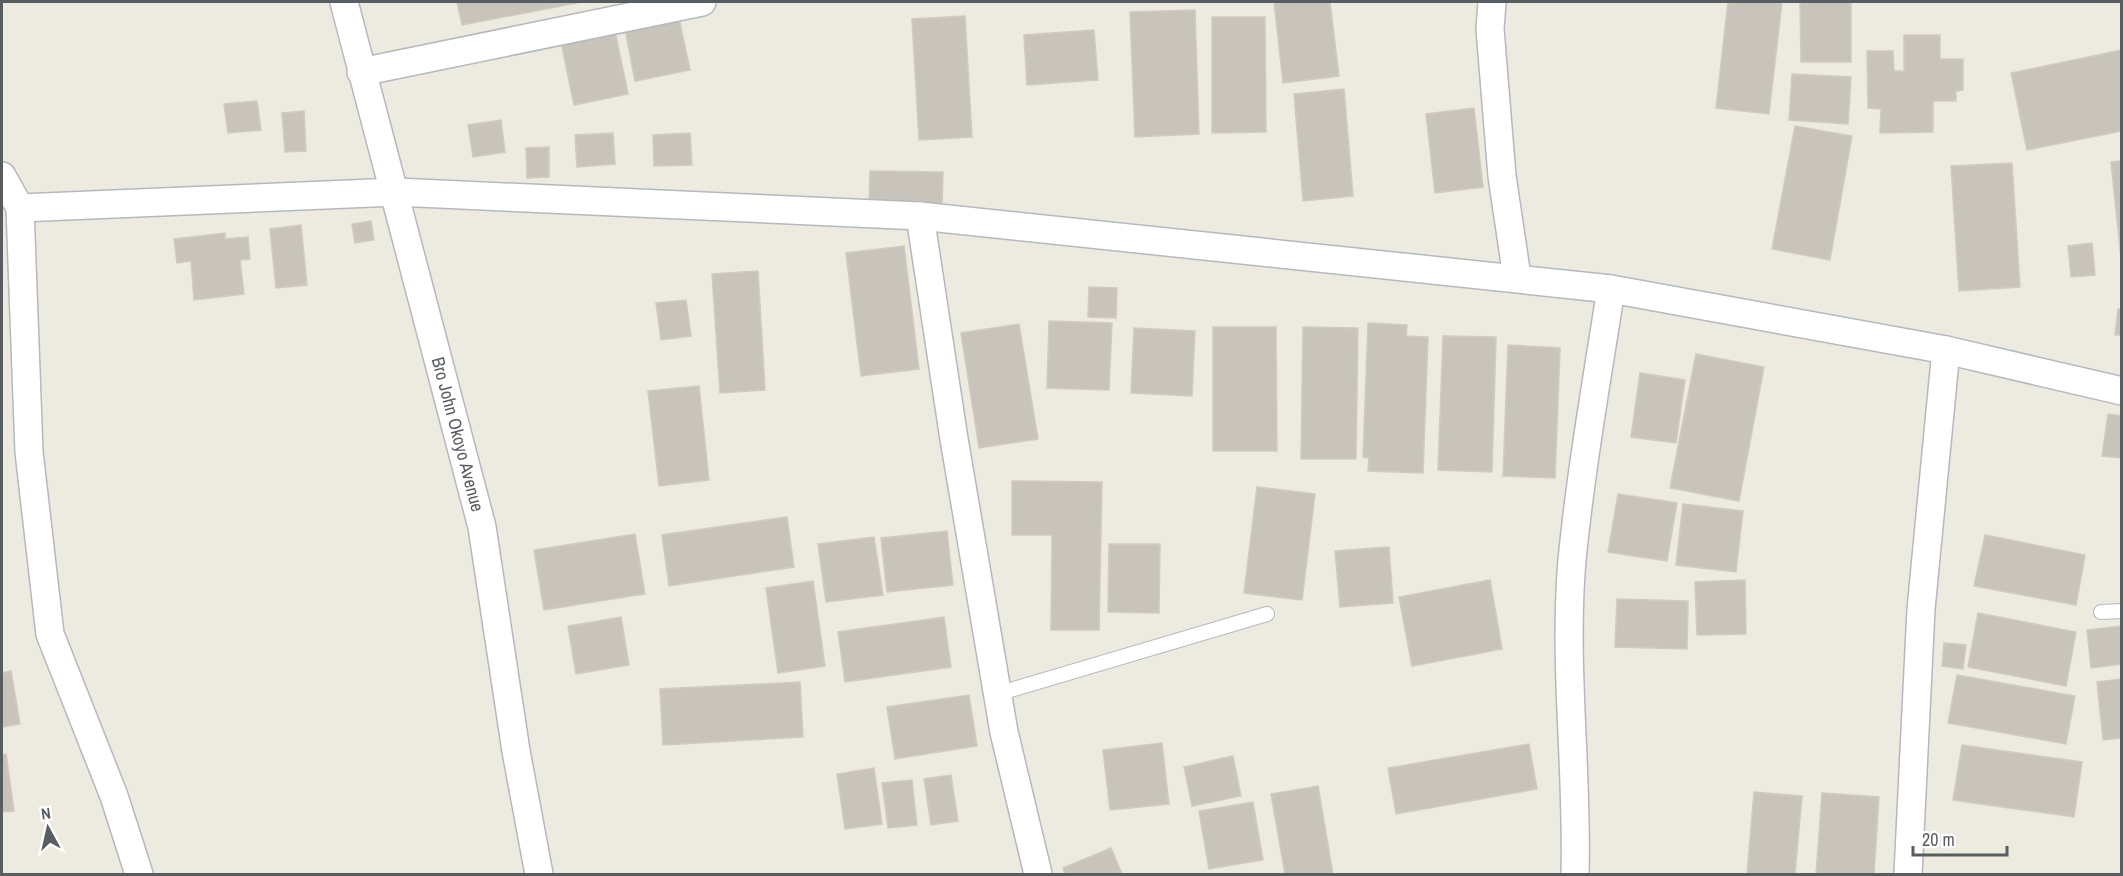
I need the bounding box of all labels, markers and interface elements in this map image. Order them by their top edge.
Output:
street label: Bro John Okoyo Avenue [426,354,490,514]
north arrow [18,798,78,858]
text: N [40,802,52,825]
scale bar [1913,819,2008,857]
text: 20 m [1922,827,1955,852]

